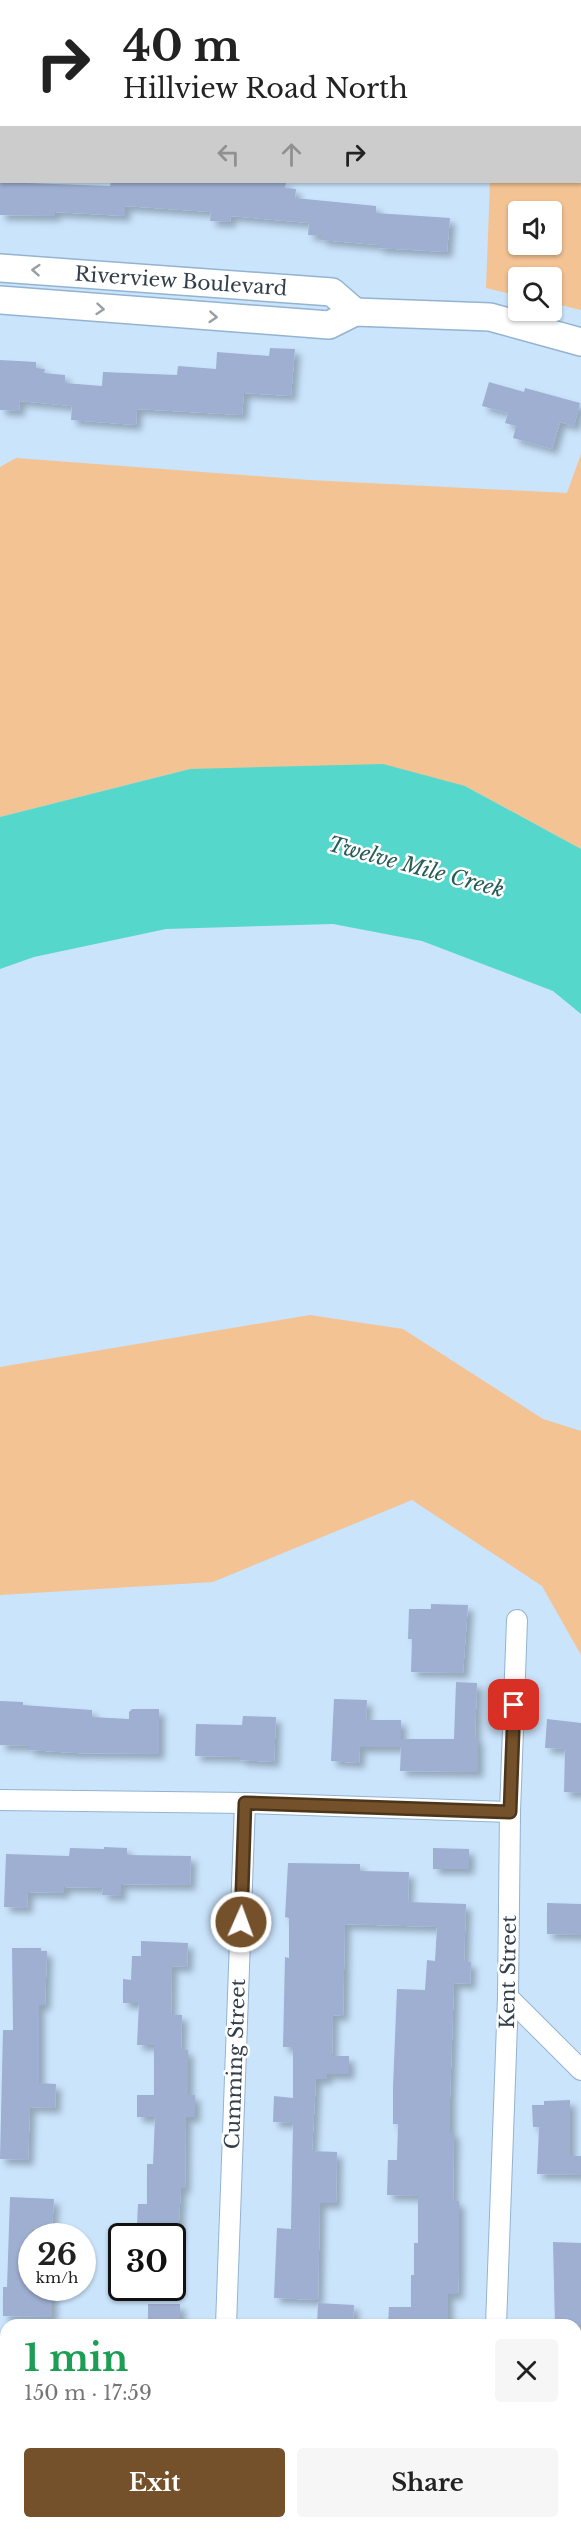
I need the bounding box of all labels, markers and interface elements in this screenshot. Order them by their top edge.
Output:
text: 40 m [123,20,240,72]
icon: right [24,24,102,102]
text: Hillview Road North [123,72,408,105]
icon: left [212,138,245,171]
icon: ahead [275,138,308,171]
icon: right [338,138,371,171]
map controls [508,201,562,321]
button: sound [508,201,562,255]
street label: Riverview Boulevard [74,262,288,300]
one-way arrow [31,264,40,277]
button: search [508,267,562,321]
one-way arrow [96,302,105,315]
one-way arrow [208,310,217,323]
water label: Twelve Mile Creek [325,831,507,903]
pin [488,1679,539,1730]
icon: arrive [497,1688,530,1721]
position arrow [209,1890,273,1954]
street label: Kent Street [495,1914,521,2029]
street label: Cumming Street [220,1978,250,2150]
speed limit sign: 30 [108,2223,186,2301]
text: 26 [37,2236,77,2273]
text: km/h [36,2268,78,2287]
text: 1 min [24,2336,128,2381]
button: close [495,2339,558,2402]
text: 150 m · 17:59 [24,2381,152,2405]
button: Exit [24,2448,285,2517]
button: Share [297,2448,558,2517]

